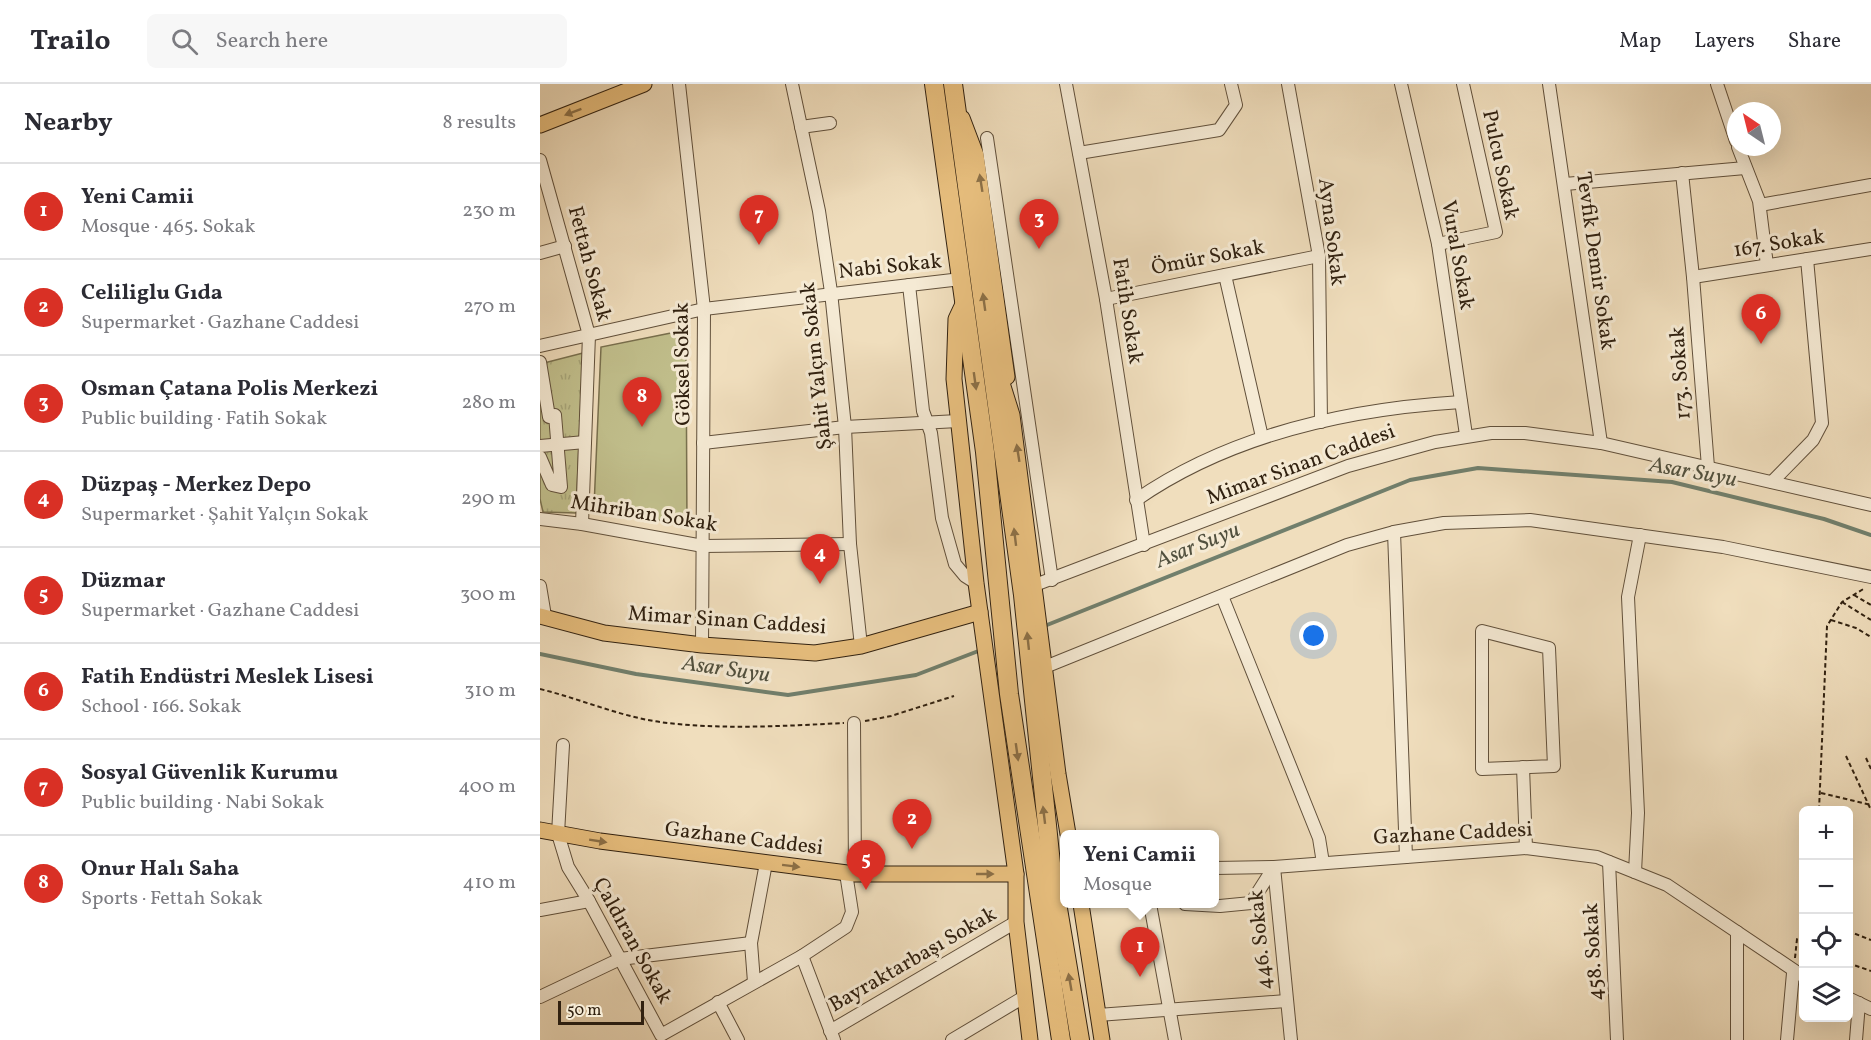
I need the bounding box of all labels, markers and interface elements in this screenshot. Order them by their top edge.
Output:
search box [147,14,567,68]
text: Trailo [30,22,111,61]
icon: search [168,25,201,58]
text: Search here [216,26,328,57]
text: Map [1619,27,1661,56]
text: Layers [1694,27,1755,56]
text: Share [1788,27,1841,56]
north arrow [1727,102,1781,156]
text: Nearby [24,105,113,141]
one-way arrow [563,107,581,117]
street label: Pulcu Sokak [1474,107,1526,223]
text: 8 results [443,109,516,137]
street label: Tevfik Demir Sokak [1568,170,1622,352]
one-way arrow [976,173,985,192]
street label: Ayna Sokak [1310,177,1352,288]
text: Yeni Camii [81,182,194,213]
pin: 7 [740,196,778,245]
text: 1 [39,197,48,225]
text: 230 m [462,197,516,225]
street label: Vural Sokak [1433,198,1481,313]
pin: 3 [1020,200,1058,249]
street label: Fettah Sokak [560,203,618,325]
text: Mosque · 465. Sokak [81,213,255,241]
street label: 167. Sokak [1731,222,1827,266]
street label: Ömür Sokak [1149,233,1268,283]
street label: Nabi Sokak [837,247,944,287]
street label: Fatih Sokak [1104,256,1150,367]
text: Celiliglu Gıda [81,278,223,309]
street label: Şahit Yalçın Sokak [794,280,840,451]
one-way arrow [980,292,989,311]
text: 2 [38,293,49,321]
text: 270 m [463,293,516,321]
pin: 6 [1742,294,1780,344]
street label: Göksel Sokak [667,302,699,426]
text: Supermarket · Gazhane Caddesi [81,309,359,337]
street label: 173. Sokak [1663,325,1699,421]
one-way arrow [970,372,979,391]
text: Osman Çatana Polis Merkezi [81,374,378,405]
pin: 8 [622,378,662,427]
text: 3 [38,389,49,417]
text: 280 m [461,389,516,417]
text: Public building · Fatih Sokak [81,405,327,433]
street label: Mimar Sinan Caddesi [1203,417,1399,513]
one-way arrow [1014,443,1023,462]
water label: Asar Suyu [1646,450,1739,496]
text: Düzpaş - Merkez Depo [81,470,311,501]
text: 4 [37,485,50,513]
text: 290 m [461,485,516,513]
street label: Mihriban Sokak [569,488,720,540]
text: Supermarket · Şahit Yalçın Sokak [81,501,368,529]
water label: Asar Suyu [1150,515,1245,577]
one-way arrow [1010,527,1020,546]
pin: 4 [800,534,840,584]
text: Düzmar [81,566,166,597]
text: 5 [39,581,48,609]
text: 300 m [460,581,516,609]
text: Supermarket · Gazhane Caddesi [81,597,359,625]
street label: Mimar Sinan Caddesi [627,600,827,642]
your location [1299,621,1328,650]
one-way arrow [1023,631,1032,650]
water label: Asar Suyu [679,648,772,692]
text: Fatih Endüstri Meslek Lisesi [81,662,374,693]
text: 6 [38,677,49,705]
text: 310 m [464,677,516,705]
text: School · 166. Sokak [81,693,241,721]
one-way arrow [1013,743,1022,762]
text: Sosyal Güvenlik Kurumu [81,758,338,789]
text: 7 [39,773,48,801]
text: 400 m [458,773,516,801]
text: Public building · Nabi Sokak [81,789,324,817]
pin: 2 [892,800,932,849]
one-way arrow [1040,806,1049,825]
map controls [1799,806,1853,1022]
button: + [1799,806,1853,860]
street label: Gazhane Caddesi [663,815,825,863]
street label: Gazhane Caddesi [1373,815,1533,853]
popup [1060,830,1219,908]
one-way arrow [588,837,607,846]
pin: 5 [846,840,886,890]
text: Yeni Camii [1083,840,1196,871]
text: Onur Halı Saha [81,854,239,885]
button: − [1799,860,1853,914]
one-way arrow [781,861,800,870]
text: 8 [38,869,49,897]
text: 410 m [463,869,516,897]
one-way arrow [976,869,995,879]
text: Mosque [1083,871,1152,899]
street label: Çaldıran Sokak [585,873,679,1010]
text: Sports · Fettah Sokak [81,885,263,913]
street label: 446. Sokak [1242,888,1280,991]
street label: Bayraktarbaşı Sokak [824,900,1003,1020]
street label: 458. Sokak [1577,902,1611,1002]
button: locate [1799,914,1853,968]
pin: 1 [1120,928,1160,977]
button: layers [1799,968,1853,1022]
one-way arrow [1066,973,1075,992]
scale bar [558,998,644,1026]
text: 50 m [567,1000,601,1022]

